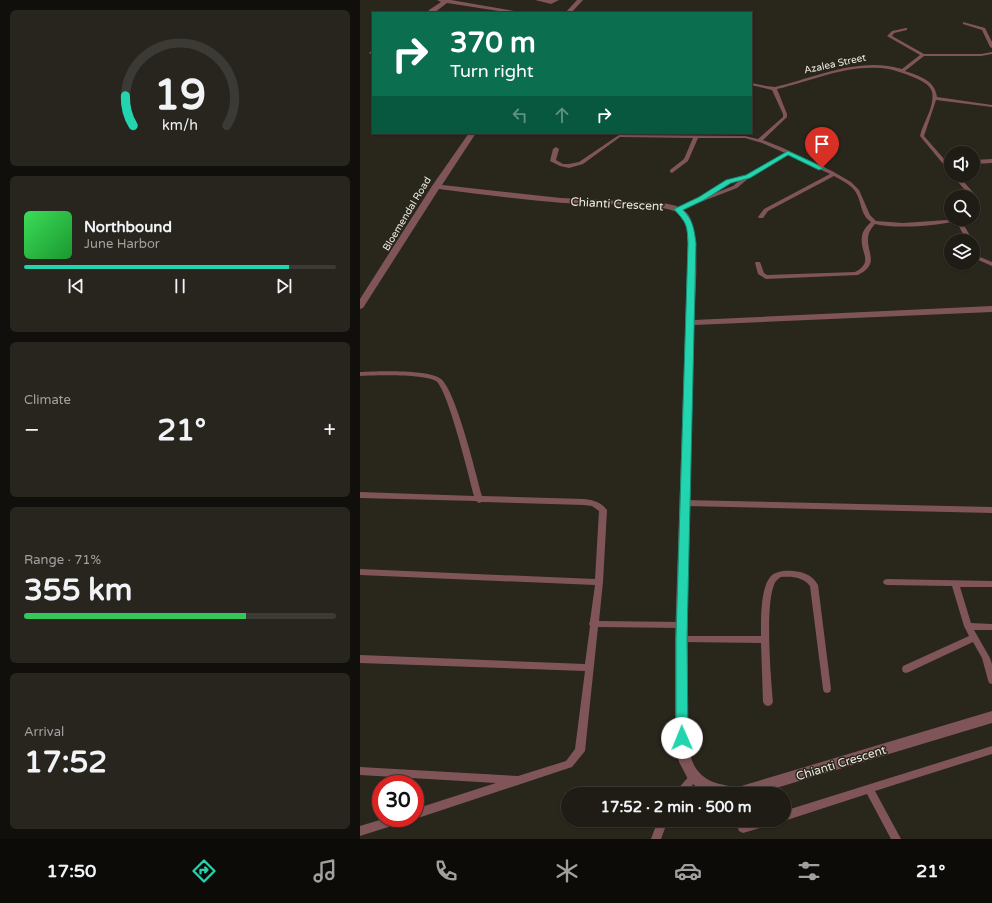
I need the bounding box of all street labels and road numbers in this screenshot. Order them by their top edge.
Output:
street label: Azalea Street [803,52,867,76]
street label: Bloemendal Road [380,175,434,253]
street label: Chianti Crescent [570,195,664,213]
street label: Chianti Crescent [794,743,888,783]

